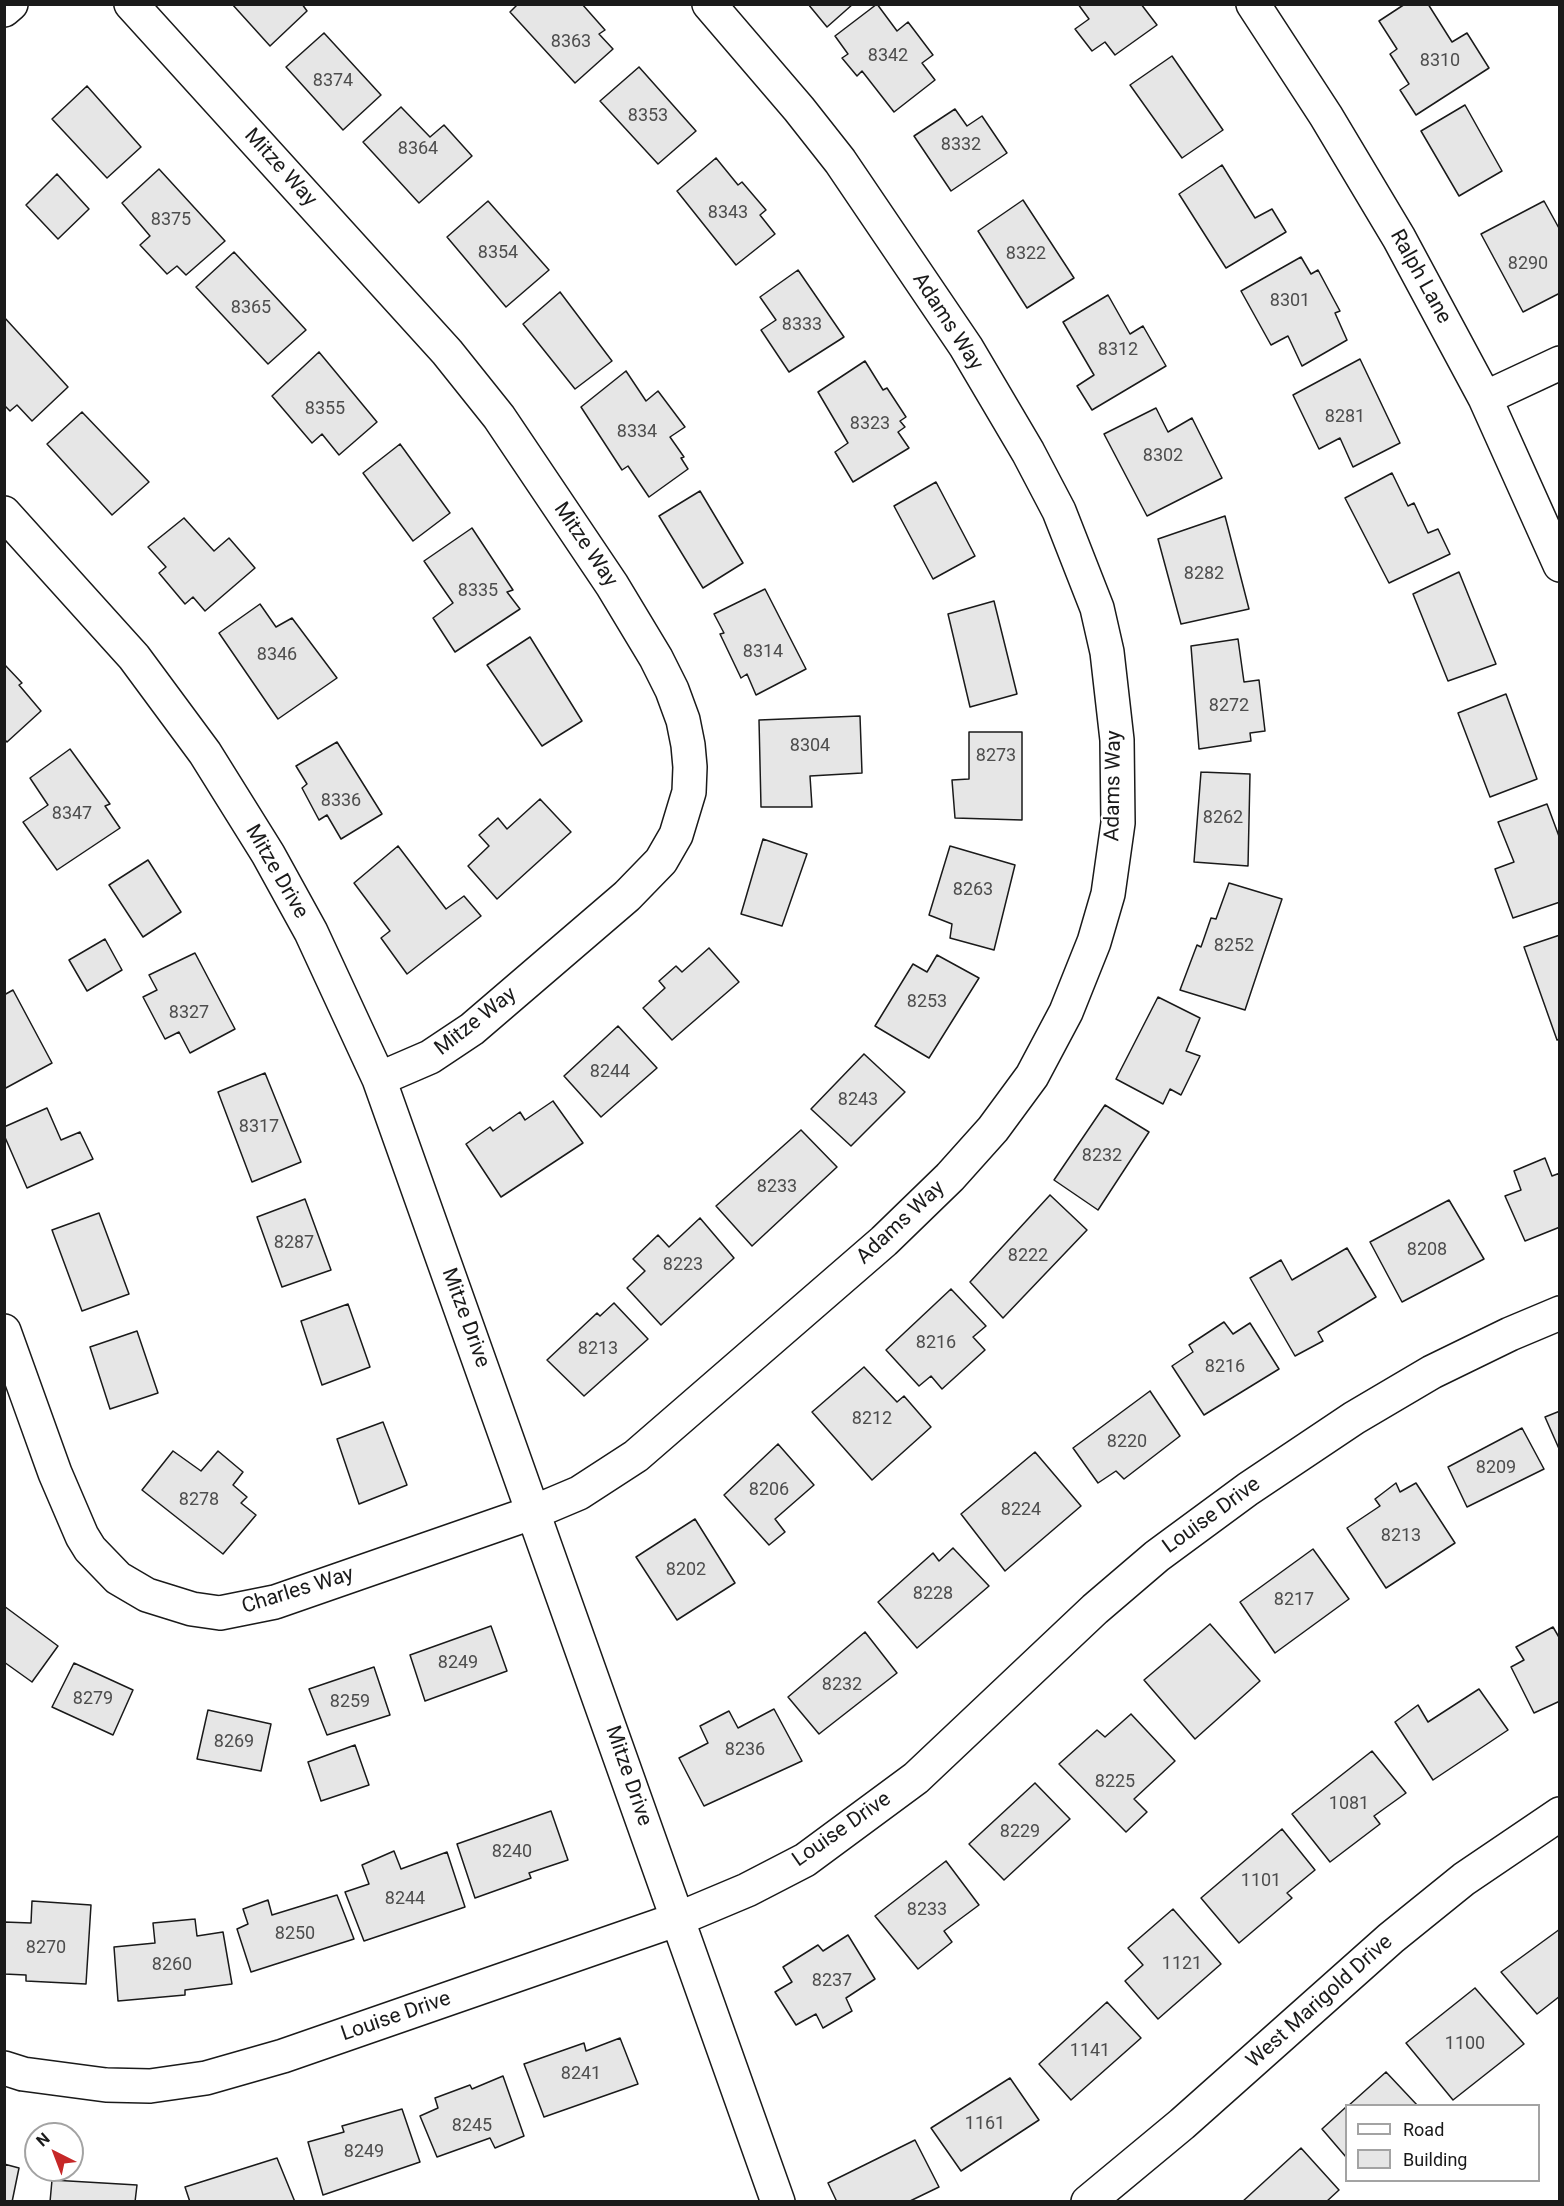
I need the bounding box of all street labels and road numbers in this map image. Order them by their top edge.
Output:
street label: Mitze Way [238,124,322,212]
street label: Ralph Lane [1384,226,1456,328]
street label: Adams Way [906,269,988,375]
street label: Mitze Way [548,498,622,592]
street label: Adams Way [1100,730,1128,842]
street label: Mitze Drive [239,821,313,923]
street label: Mitze Way [430,982,522,1062]
street label: Adams Way [852,1176,950,1270]
street label: Mitze Drive [435,1265,495,1371]
street label: Louise Drive [1158,1472,1266,1560]
street label: Charles Way [239,1562,357,1620]
street label: Mitze Drive [599,1723,657,1829]
street label: Louise Drive [788,1787,896,1873]
street label: West Marigold Drive [1242,1930,1398,2074]
street label: Louise Drive [338,1986,454,2048]

